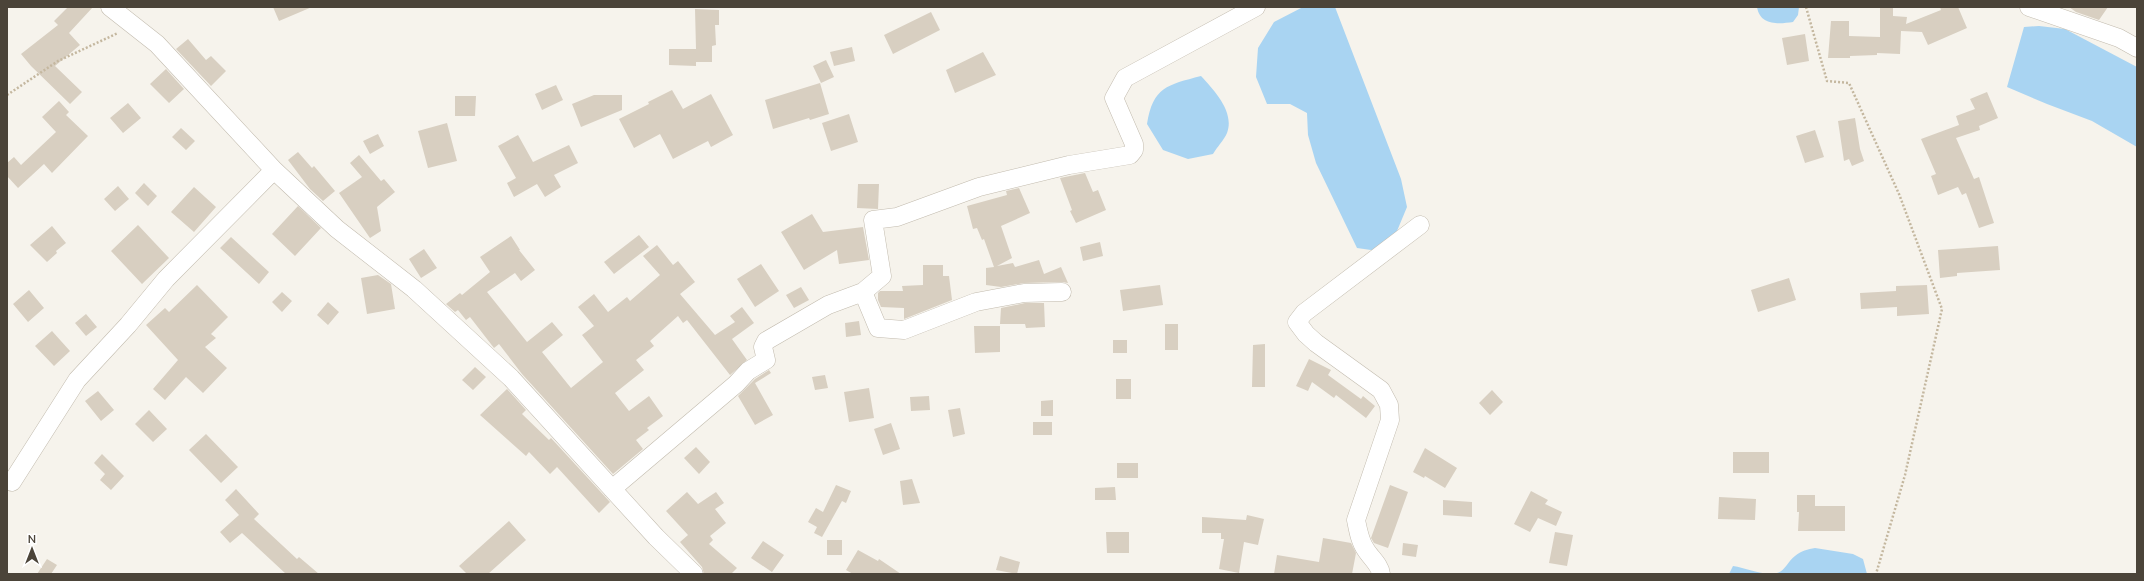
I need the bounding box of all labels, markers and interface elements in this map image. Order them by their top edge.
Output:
north arrow [12,529,52,569]
text: N [28,532,36,546]

